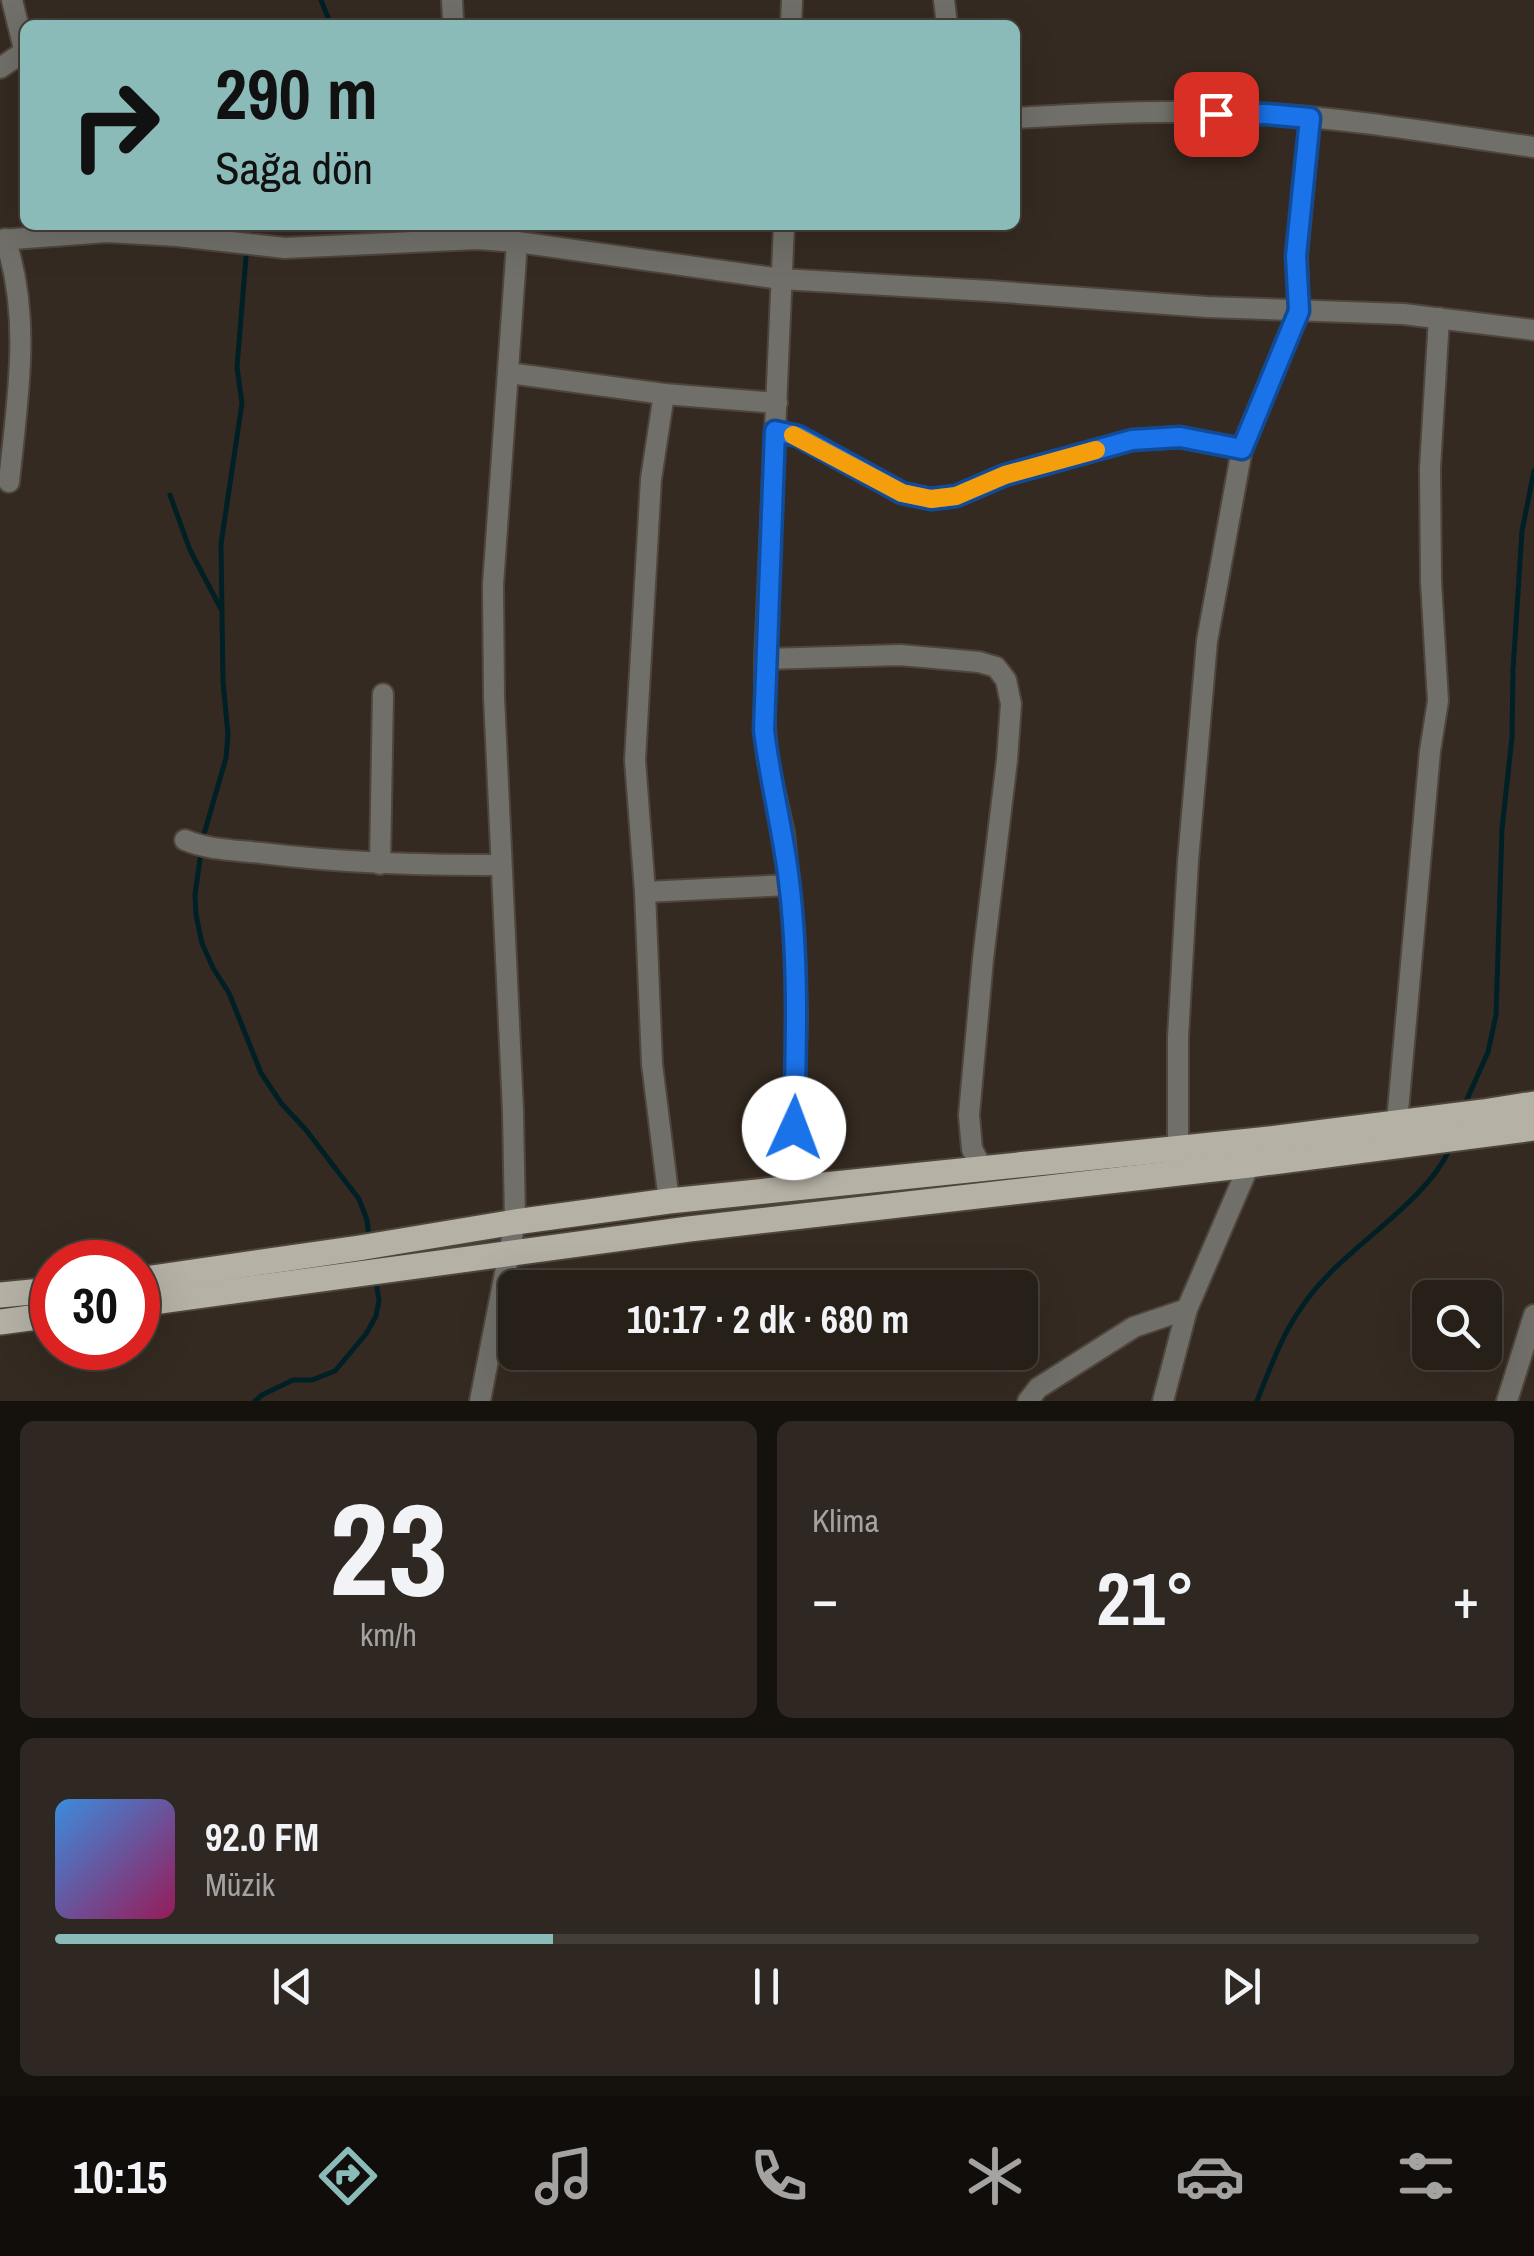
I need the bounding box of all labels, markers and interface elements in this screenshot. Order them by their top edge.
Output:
text: 290 m [215,47,378,141]
icon: right [50,60,180,190]
pin [1174,72,1259,157]
icon: arrive [1189,87,1244,142]
text: Sağa dön [215,137,373,198]
position arrow [742,1076,846,1180]
speed limit sign: 30 [30,1240,160,1370]
map controls [1412,1280,1502,1370]
button: search [1412,1280,1502,1370]
text: 10:17 · 2 dk · 680 m [627,1294,909,1345]
text: 23 [329,1460,448,1636]
text: Klima [812,1499,879,1542]
text: 21° [1096,1547,1195,1648]
text: − [812,1561,838,1635]
text: + [1453,1561,1479,1635]
text: km/h [360,1613,417,1656]
text: 92.0 FM [205,1812,319,1863]
text: Müzik [205,1863,275,1906]
icon: previous [265,1959,320,2014]
icon: pause [739,1959,794,2014]
icon: next [1214,1959,1269,2014]
icon: directions [313,2141,383,2211]
icon: music [529,2141,599,2211]
icon: phone [744,2141,814,2211]
icon: climate [960,2141,1030,2211]
icon: car [1175,2141,1245,2211]
icon: filters [1391,2141,1461,2211]
text: 10:15 [73,2146,167,2207]

